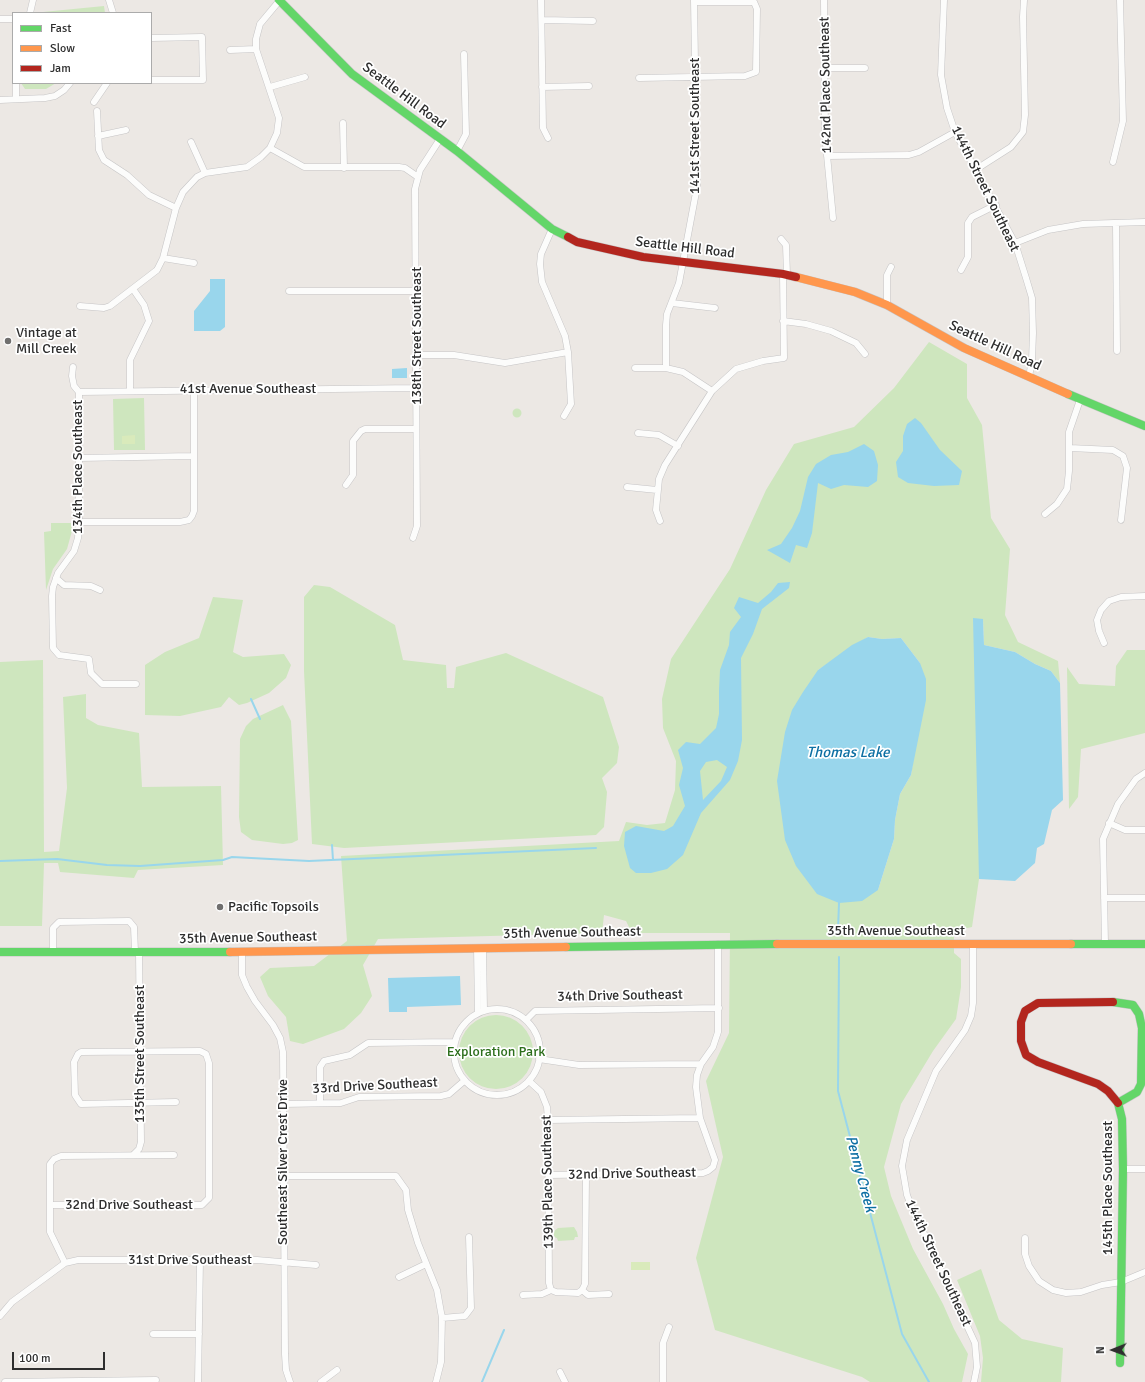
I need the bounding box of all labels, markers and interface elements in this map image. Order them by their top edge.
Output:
legend [12,12,152,84]
street label: 142nd Place Southeast [816,16,836,154]
text: Fast [50,21,71,36]
text: Slow [50,41,75,56]
street label: 141st Street Southeast [687,58,703,194]
street label: Seattle Hill Road [359,59,449,133]
text: Jam [50,61,71,76]
street label: 144th Street Southeast [947,123,1023,255]
street label: Seattle Hill Road [634,234,736,262]
street label: 138th Street Southeast [409,267,425,405]
street label: Seattle Hill Road [946,317,1044,375]
place label: Vintage at Mill Creek [16,325,77,358]
marker: Vintage at Mill Creek [3,336,13,346]
street label: 41st Avenue Southeast [180,381,316,397]
street label: 134th Place Southeast [70,400,86,534]
water label: Thomas Lake [807,744,889,762]
place label: Pacific Topsoils [228,899,319,915]
marker: Pacific Topsoils [215,902,225,912]
street label: 35th Avenue Southeast [503,923,641,943]
street label: 35th Avenue Southeast [827,923,965,939]
street label: 35th Avenue Southeast [179,928,317,948]
street label: 135th Street Southeast [132,985,148,1123]
street label: 34th Drive Southeast [557,987,683,1005]
park label: Exploration Park [447,1044,545,1060]
street label: 33rd Drive Southeast [312,1074,438,1098]
street label: Southeast Silver Crest Drive [275,1079,291,1245]
street label: 139th Place Southeast [538,1115,558,1249]
street label: 145th Place Southeast [1100,1121,1116,1255]
water label: Penny Creek [841,1134,879,1214]
street label: 32nd Drive Southeast [568,1164,696,1184]
street label: 32nd Drive Southeast [65,1197,193,1213]
street label: 144th Street Southeast [901,1197,975,1329]
street label: 31st Drive Southeast [128,1252,252,1268]
north arrow [1093,1330,1133,1370]
scale bar [14,1344,107,1370]
text: N [1094,1346,1107,1354]
text: 100 m [19,1351,51,1366]

